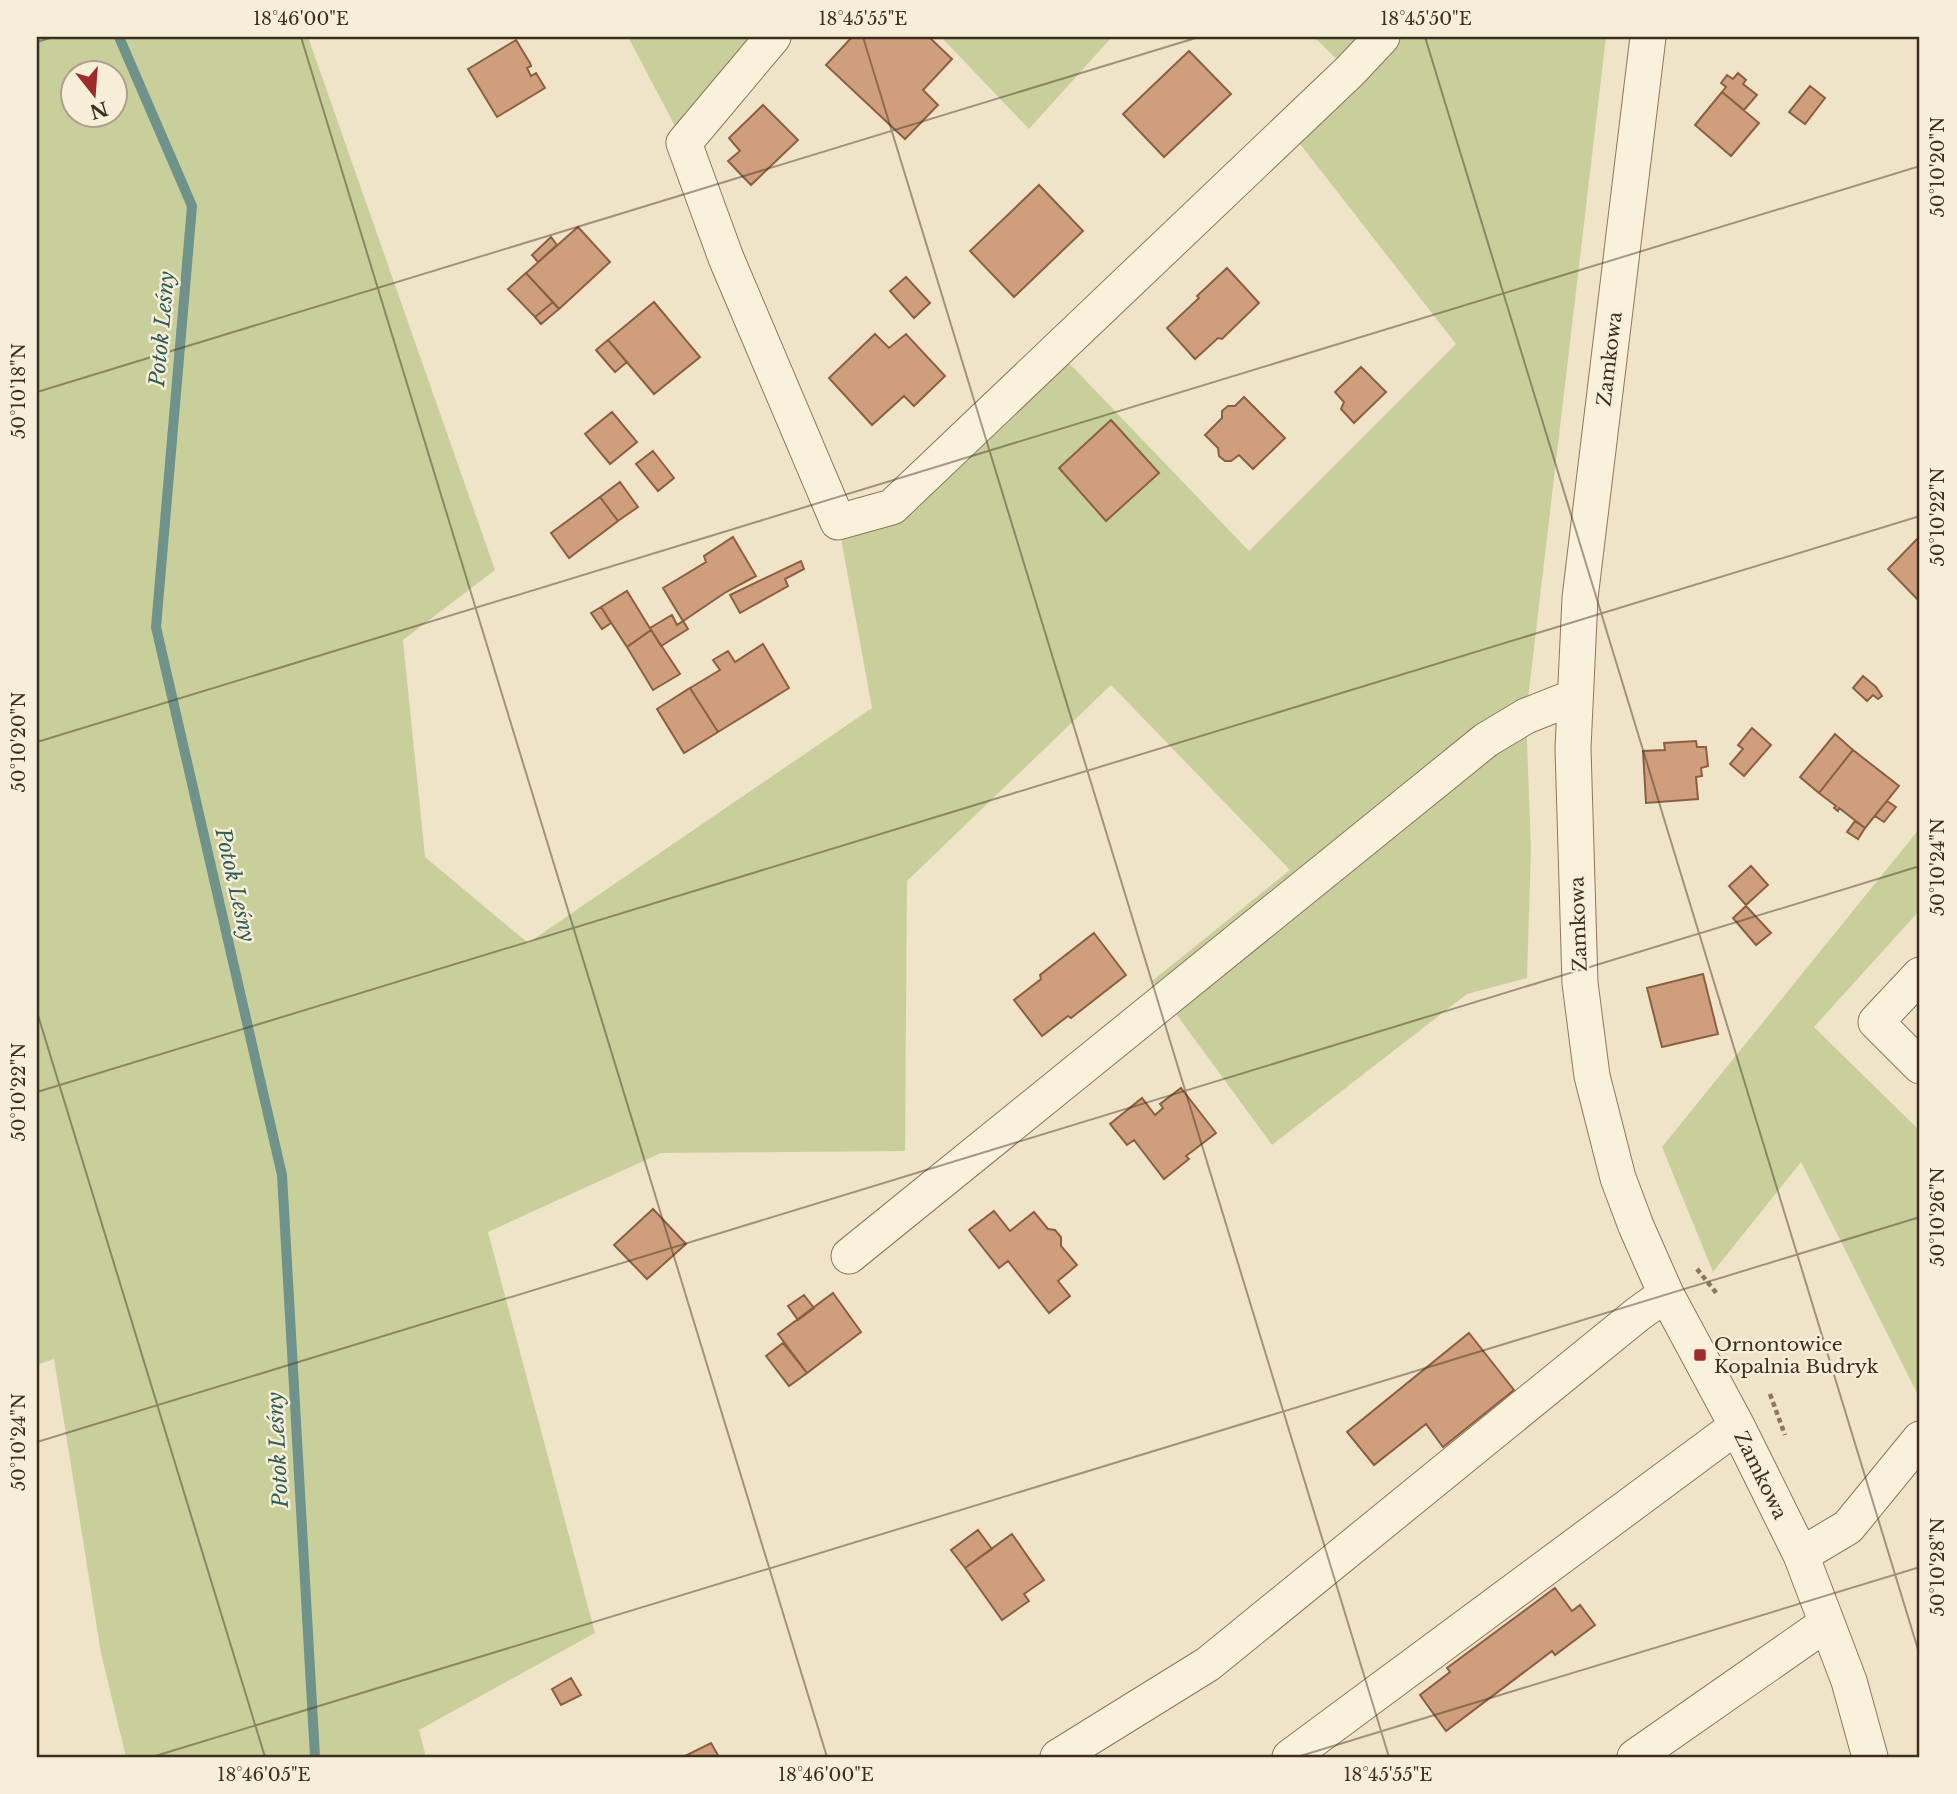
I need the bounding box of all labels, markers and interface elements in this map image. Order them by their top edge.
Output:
text: 18°46'00"E [253,8,349,30]
text: 18°45'55"E [819,8,907,30]
text: 18°45'50"E [1380,8,1472,30]
north arrow [60,60,130,130]
text: N [87,96,111,123]
text: 50°10'20"N [1927,117,1949,217]
water label: Potok Leśny [144,270,180,389]
street label: Zamkowa [1592,310,1627,408]
text: 50°10'18"N [8,343,30,439]
text: 50°10'22"N [1927,467,1949,567]
text: 50°10'20"N [8,692,30,792]
text: 50°10'24"N [1927,818,1949,916]
water label: Potok Leśny [209,825,261,945]
street label: Zamkowa [1565,876,1592,972]
text: 50°10'22"N [8,1042,30,1142]
text: 50°10'26"N [1927,1167,1949,1267]
place label: Ornontowice Kopalnia Budryk [1714,1333,1879,1378]
marker: Ornontowice Kopalnia Budryk [1692,1347,1708,1363]
water label: Potok Leśny [262,1391,294,1510]
text: 50°10'24"N [8,1393,30,1491]
street label: Zamkowa [1729,1427,1792,1523]
text: 50°10'28"N [1927,1518,1949,1616]
text: 18°46'05"E [217,1764,311,1786]
text: 18°46'00"E [778,1764,874,1786]
text: 18°45'55"E [1344,1764,1432,1786]

